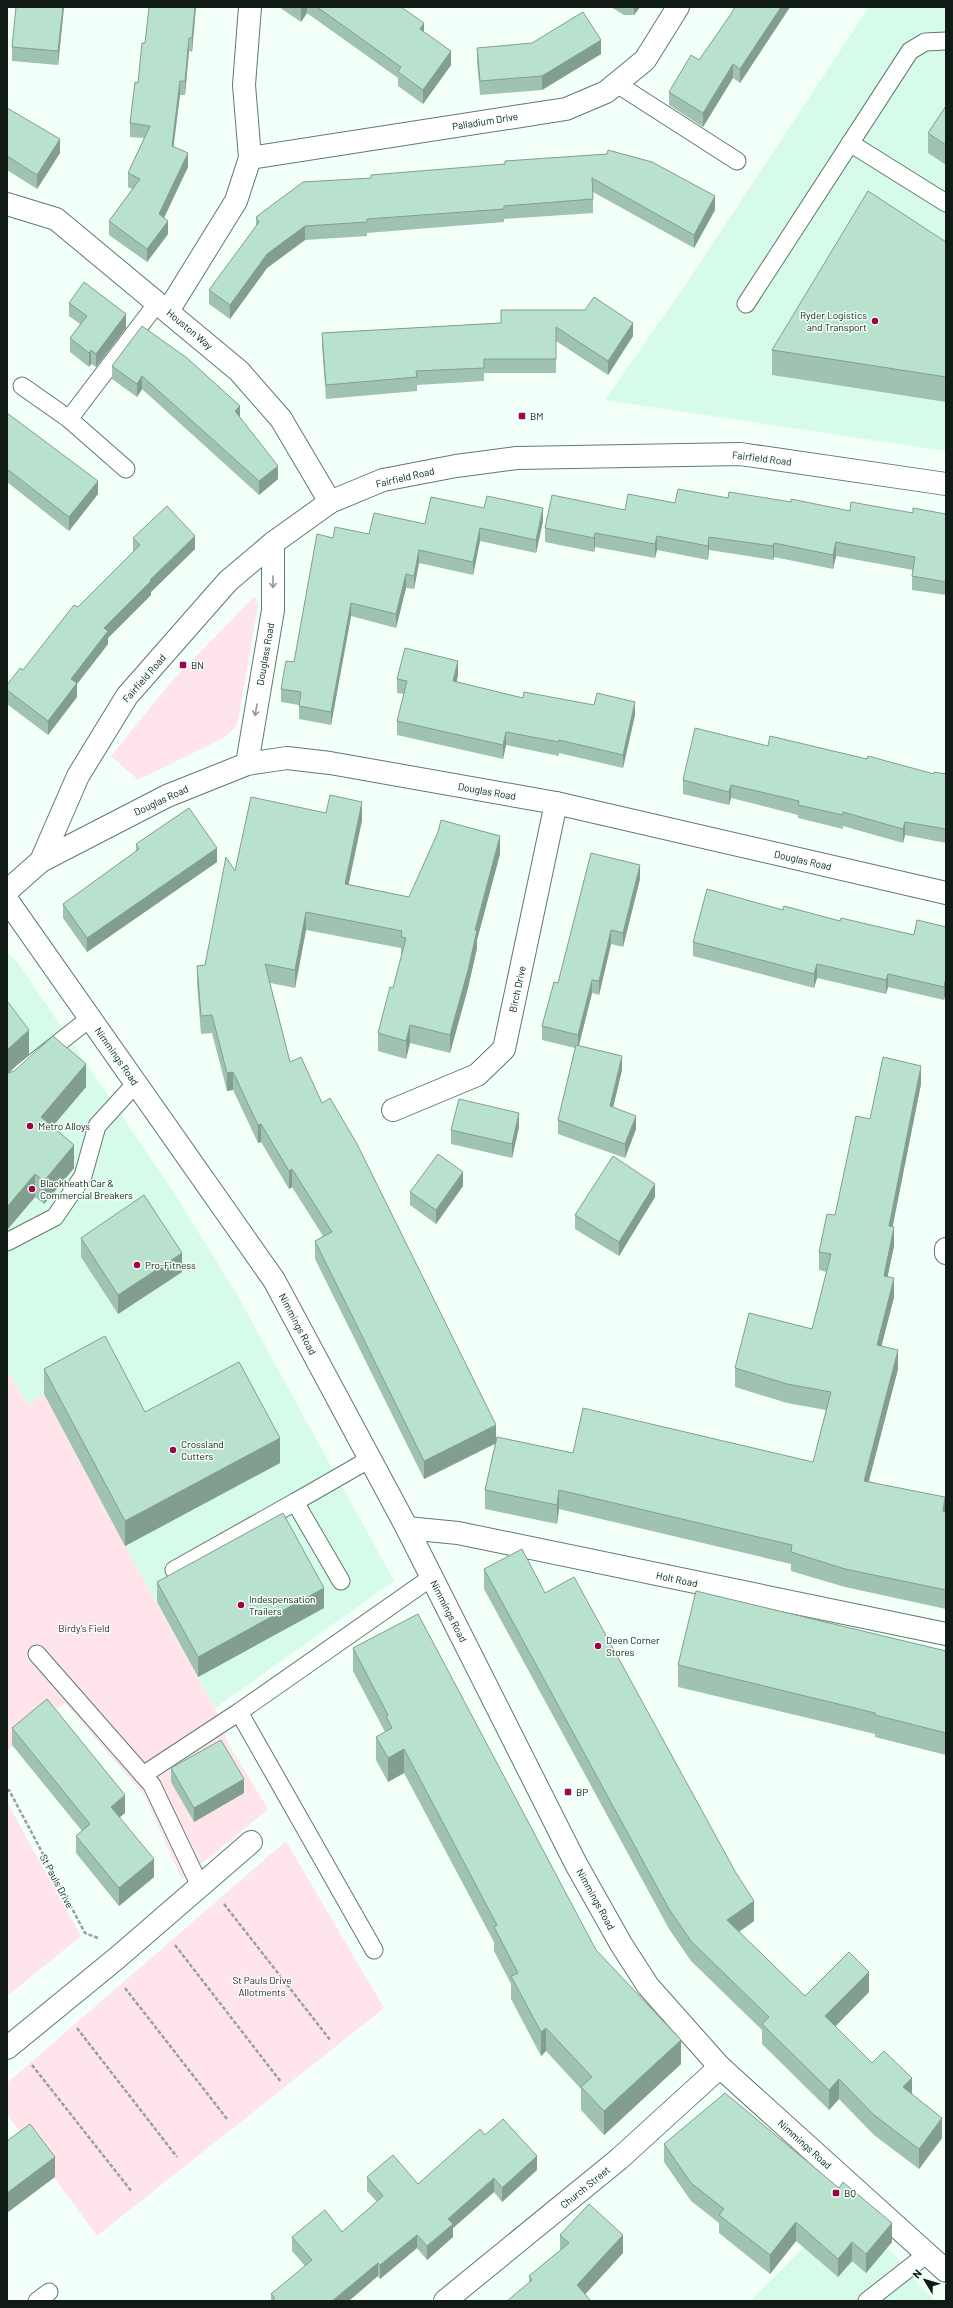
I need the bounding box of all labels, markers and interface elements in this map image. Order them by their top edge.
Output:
street label: Palladium Drive [451,110,519,132]
street label: Houston Way [165,306,216,352]
place label: Ryder Logistics and Transport [800,309,867,333]
marker: Ryder Logistics and Transport [870,316,880,326]
place label: BM [530,410,543,422]
marker: BM [517,411,527,421]
street label: Fairfield Road [732,448,792,468]
street label: Fairfield Road [374,464,436,490]
one-way arrow [269,575,277,588]
street label: Douglass Road [254,622,276,686]
street label: Fairfield Road [120,651,168,705]
place label: BN [191,659,204,671]
marker: BN [178,660,188,670]
one-way arrow [252,703,260,716]
street label: Douglas Road [457,780,517,802]
street label: Douglas Road [132,782,190,818]
street label: Douglas Road [773,848,833,872]
street label: Birch Drive [506,965,528,1013]
street label: Nimmings Road [93,1025,141,1087]
place label: Metro Alloys [38,1120,90,1132]
marker: Metro Alloys [25,1121,35,1131]
place label: Blackheath Car & Commercial Breakers [40,1177,133,1201]
marker: Blackheath Car & Commercial Breakers [27,1184,37,1194]
place label: Pro-Fitness [145,1259,196,1271]
marker: Pro-Fitness [132,1260,142,1270]
street label: Nimmings Road [277,1291,319,1357]
place label: Crossland Cutters [181,1438,224,1462]
marker: Crossland Cutters [168,1445,178,1455]
street label: Holt Road [655,1569,699,1589]
street label: Nimmings Road [428,1578,470,1644]
place label: Indespensation Trailers [249,1593,316,1617]
marker: Indespensation Trailers [236,1600,246,1610]
park label: Birdy's Field [58,1622,110,1634]
place label: Deen Corner Stores [606,1634,660,1658]
marker: Deen Corner Stores [593,1641,603,1651]
place label: BP [576,1786,588,1798]
marker: BP [563,1787,573,1797]
street label: St Pauls Drive [38,1852,76,1910]
street label: Nimmings Road [574,1866,618,1932]
park label: St Pauls Drive Allotments [232,1974,292,1998]
street label: Nimmings Road [776,2117,834,2171]
street label: Church Street [558,2163,612,2211]
place label: BQ [844,2187,856,2199]
marker: BQ [831,2188,841,2198]
north arrow [905,2260,945,2300]
text: N [909,2267,924,2280]

